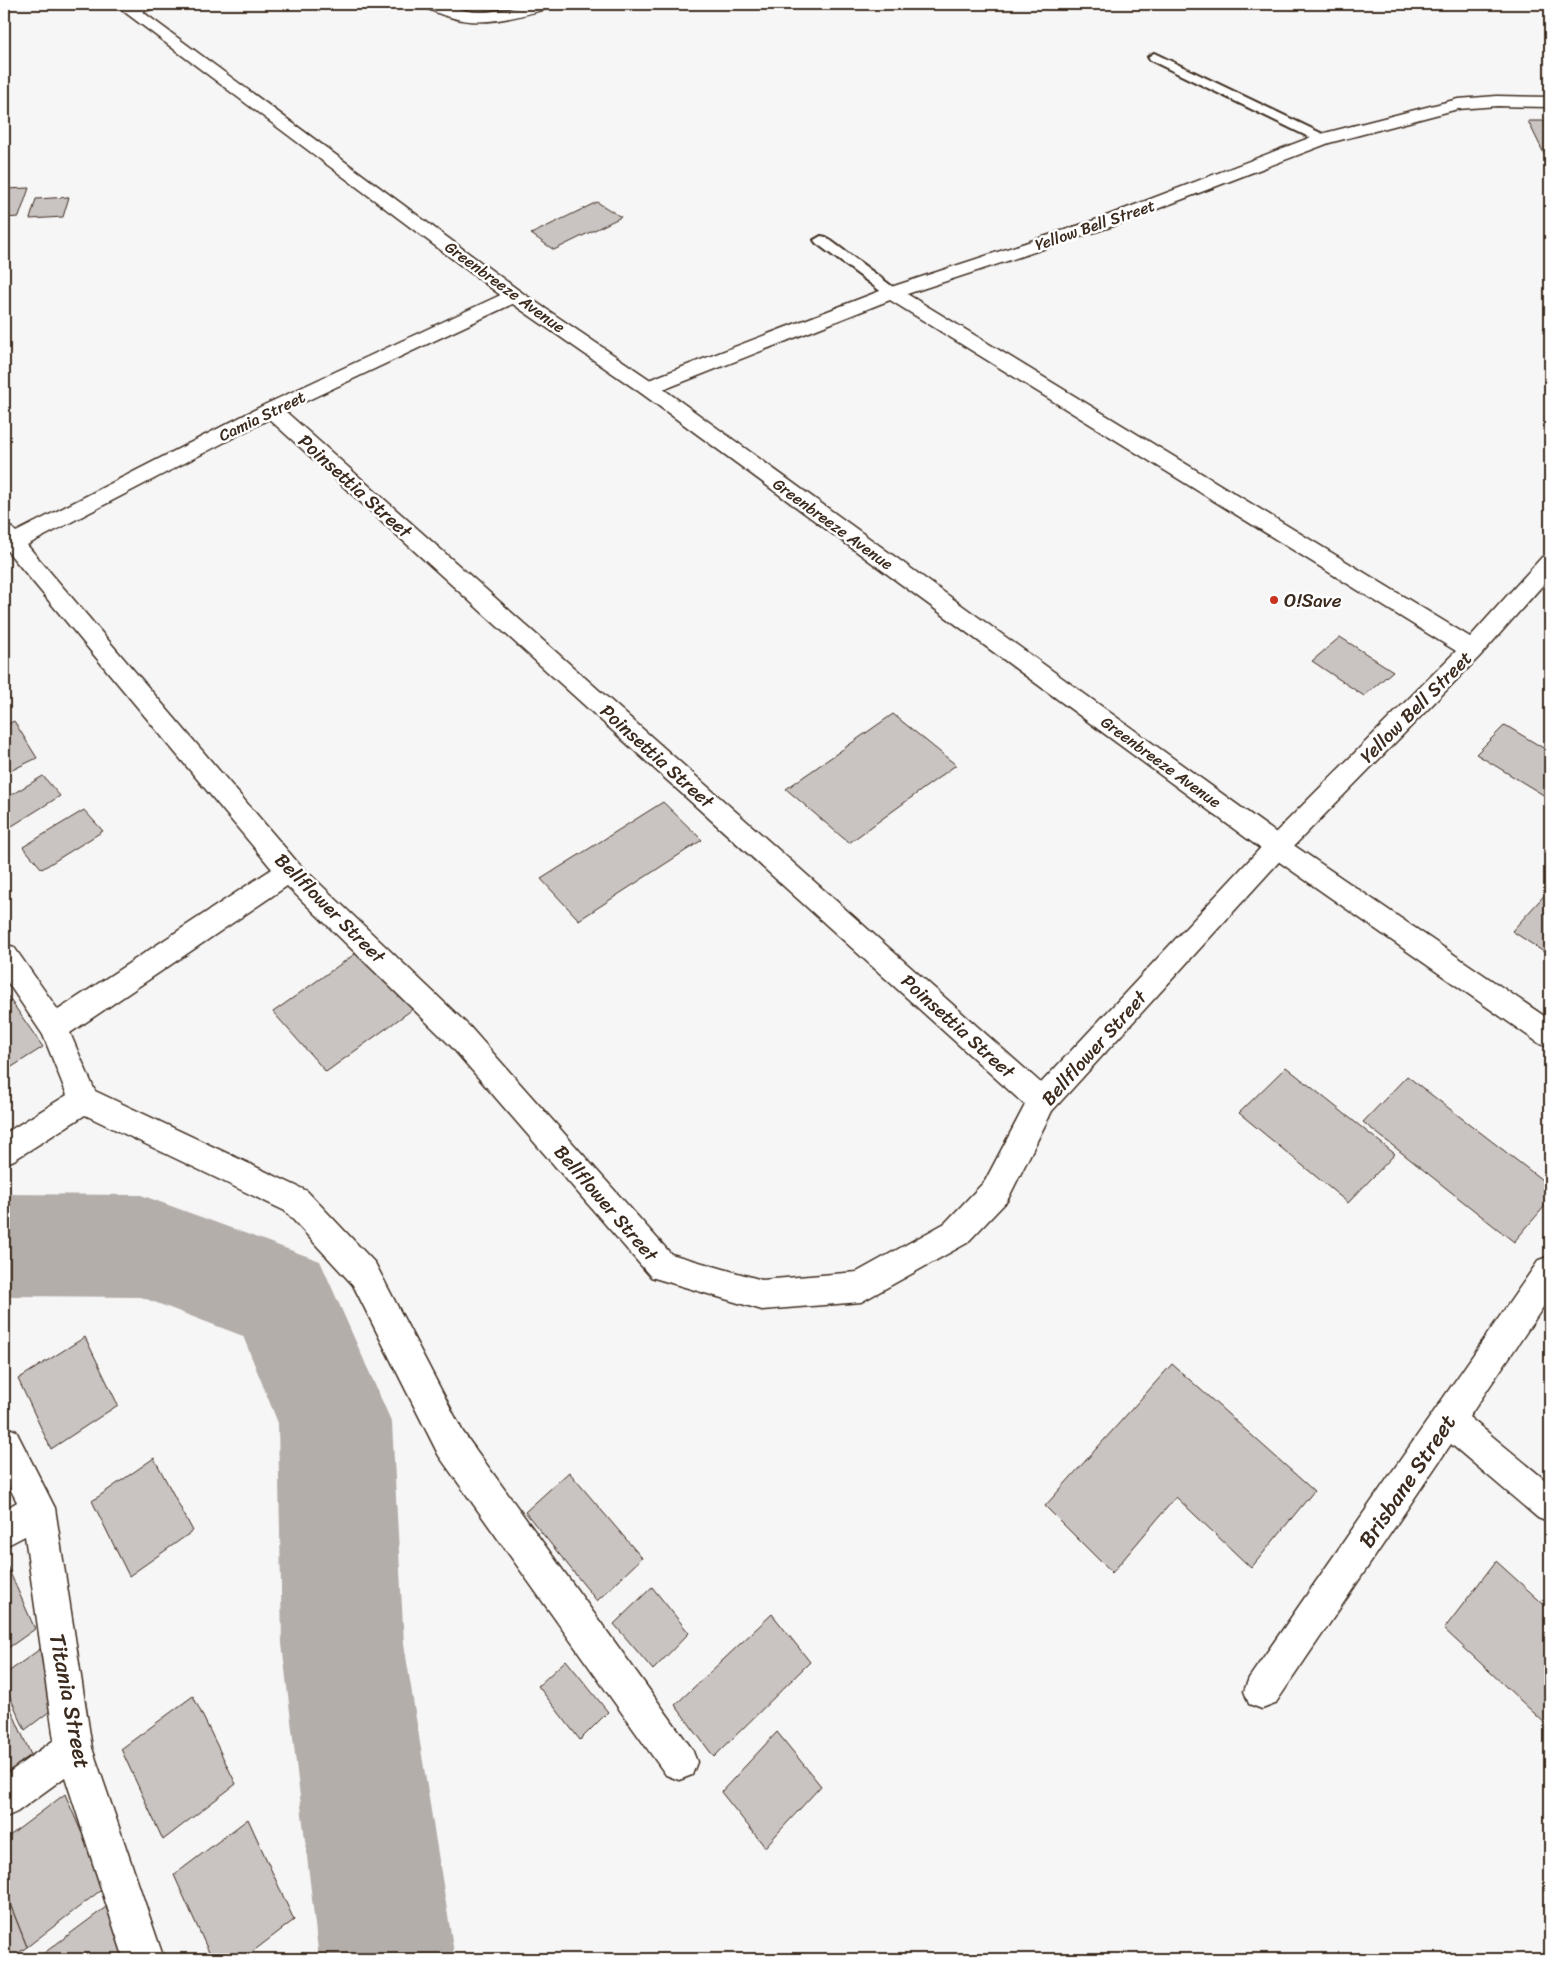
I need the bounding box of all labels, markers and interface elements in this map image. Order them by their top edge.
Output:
street label: Yellow Bell Street [1031,191,1159,259]
street label: Greenbreeze Avenue [438,233,572,341]
street label: Camia Street [213,382,311,450]
street label: Poinsettia Street [290,425,421,548]
street label: Greenbreeze Avenue [766,470,900,578]
place label: O!Save [1284,584,1342,617]
marker: O!Save [1268,594,1280,606]
street label: Yellow Bell Street [1352,643,1480,771]
street label: Poinsettia Street [592,695,723,818]
street label: Greenbreeze Avenue [1094,708,1228,816]
street label: Bellflower Street [267,845,394,972]
street label: Poinsettia Street [893,965,1024,1088]
street label: Bellflower Street [1033,982,1156,1113]
street label: Bellflower Street [546,1137,667,1270]
street label: Brisbane Street [1348,1406,1467,1556]
street label: Titania Street [38,1630,102,1772]

